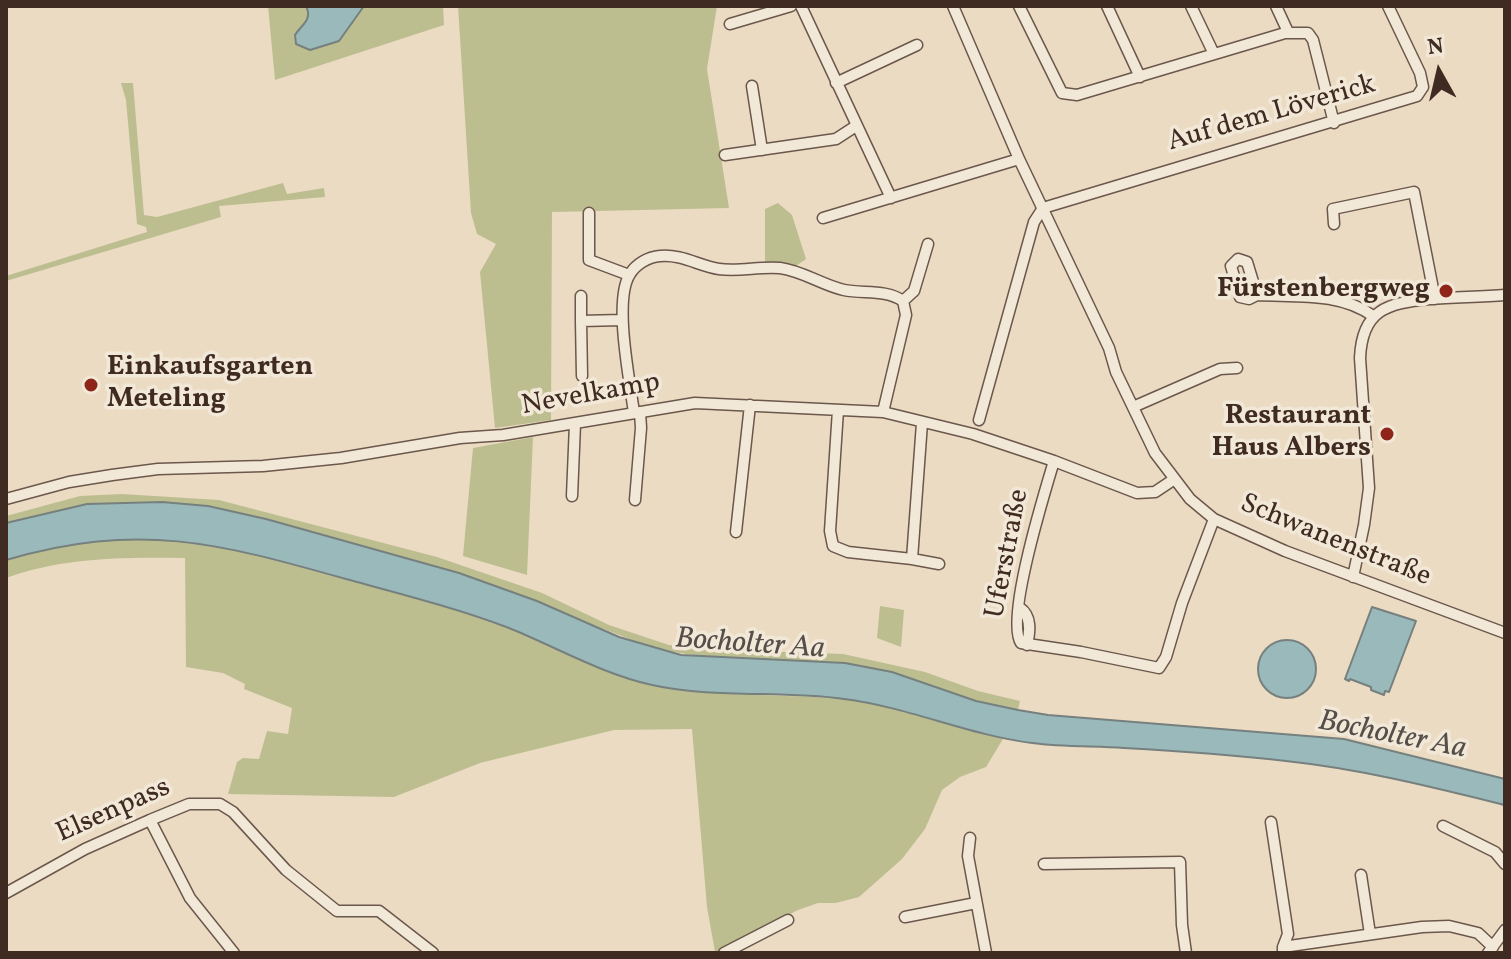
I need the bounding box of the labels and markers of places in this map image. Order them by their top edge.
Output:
place label: Fürstenbergweg [1217,274,1430,308]
marker: Fürstenbergweg [1437,282,1455,300]
place label: Einkaufsgarten Meteling [107,352,313,418]
marker: Einkaufsgarten Meteling [82,376,100,394]
place label: Restaurant Haus Albers [1212,401,1371,467]
marker: Restaurant Haus Albers [1378,425,1396,443]

